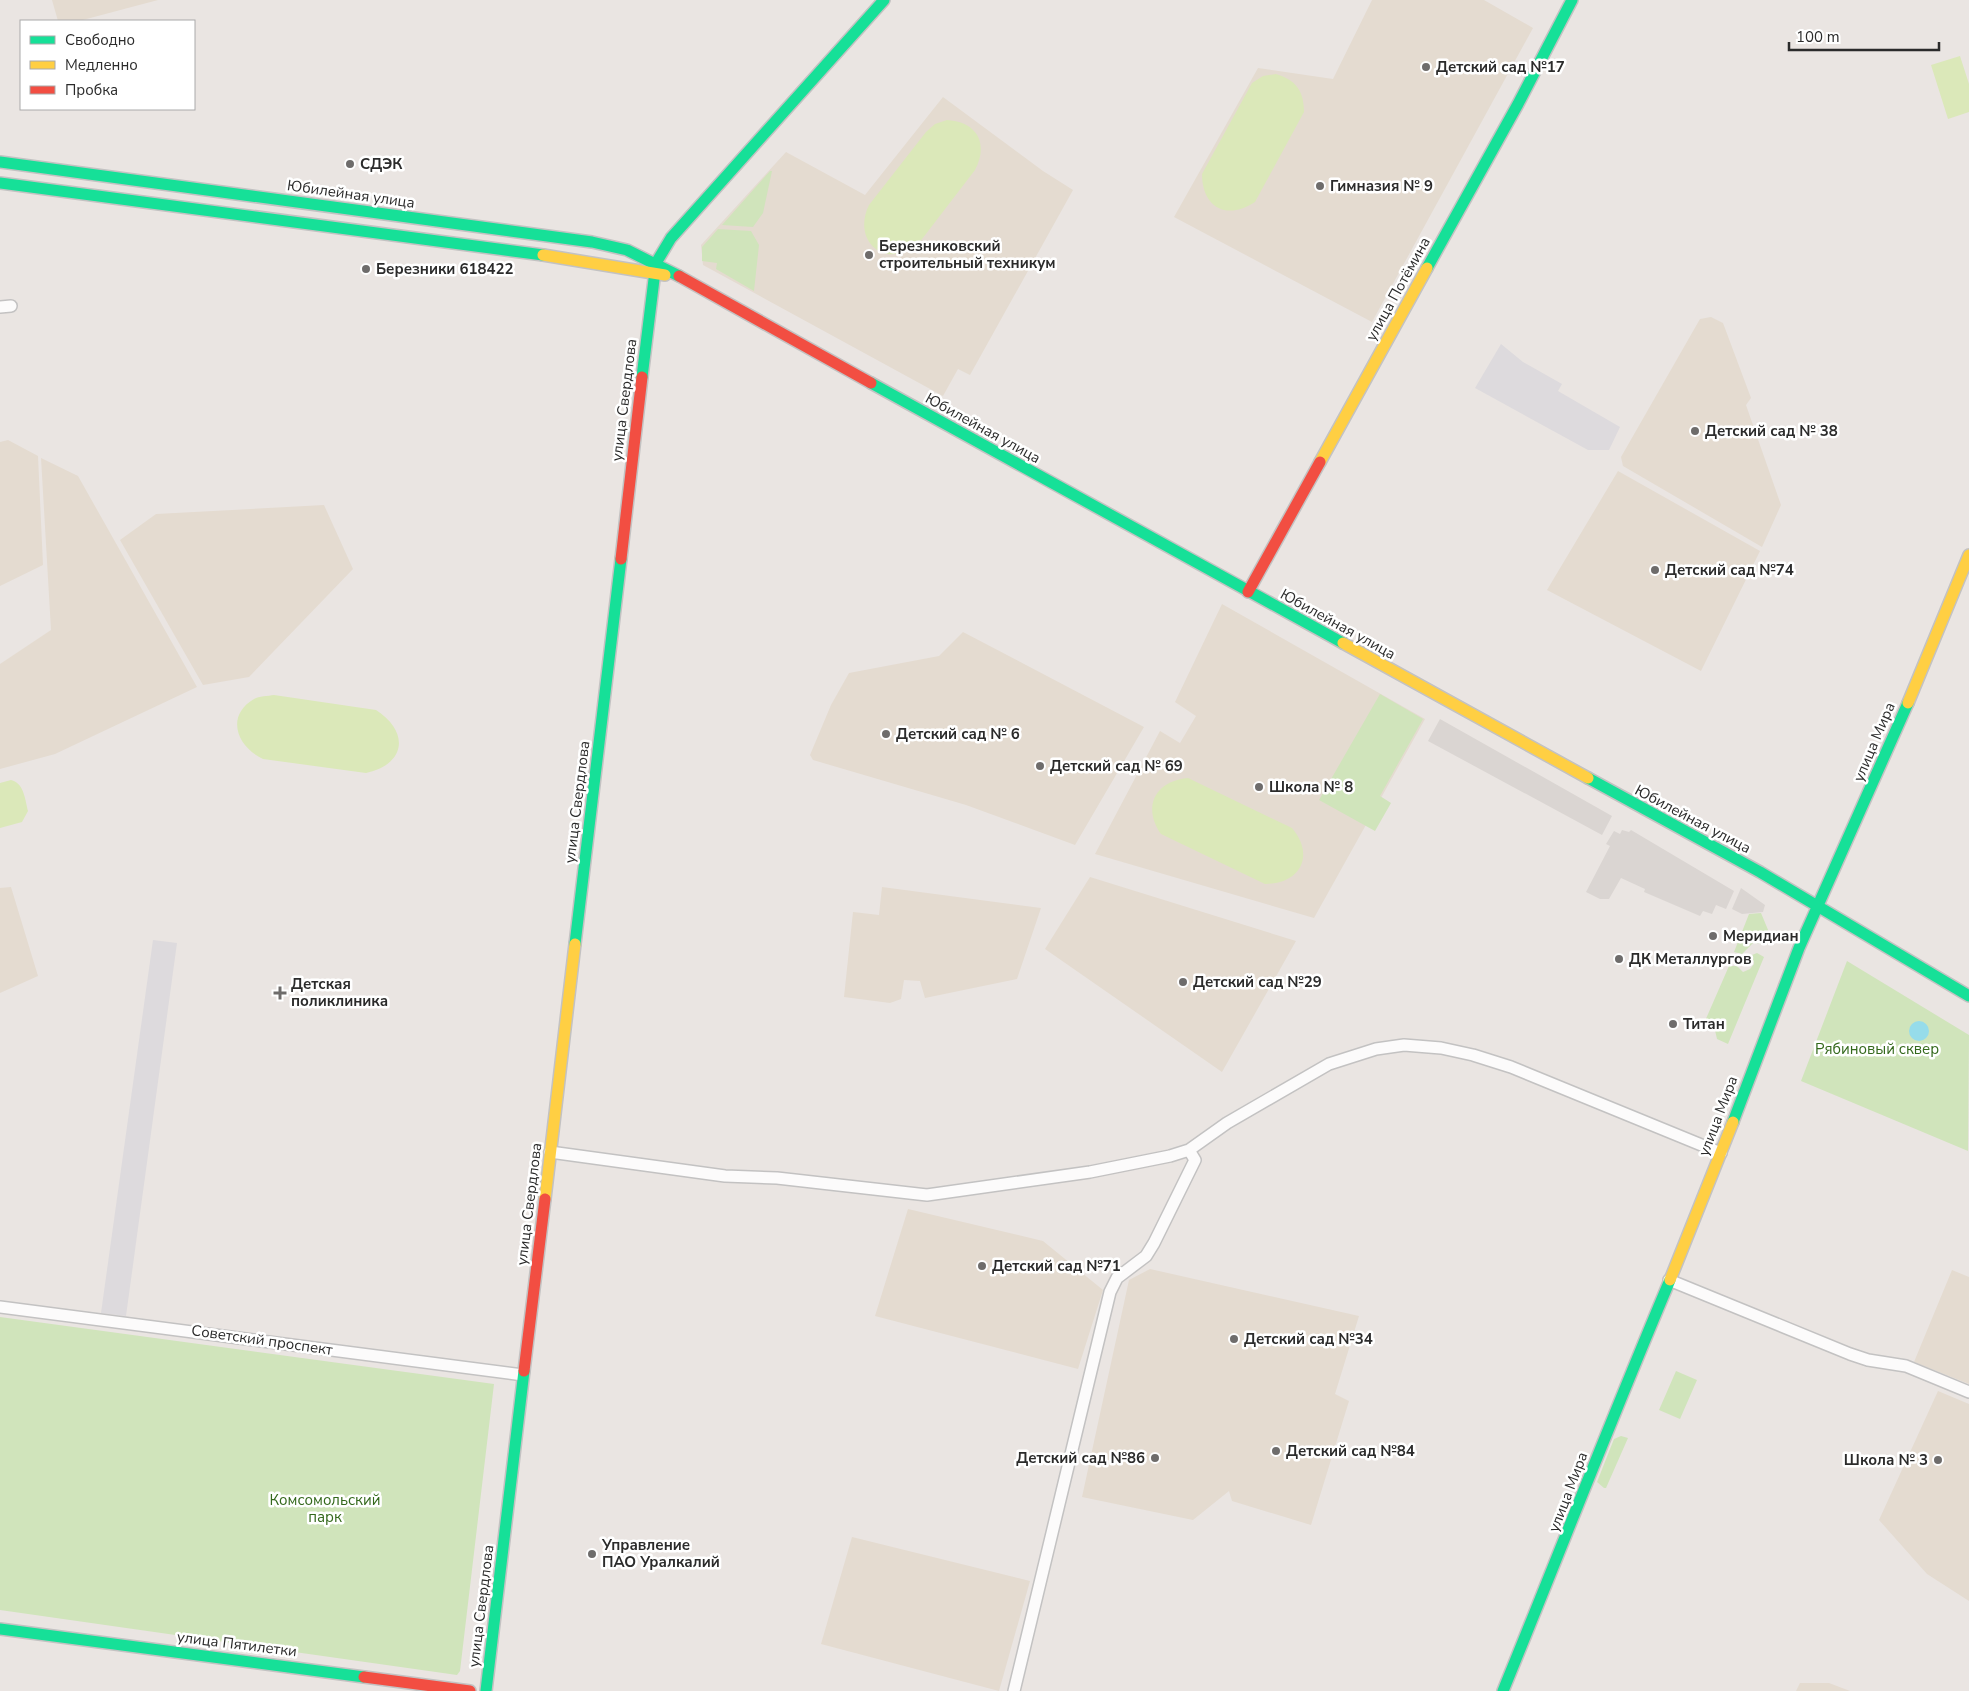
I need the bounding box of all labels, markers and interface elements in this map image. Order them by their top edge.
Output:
legend [20,20,195,110]
scale bar [1789,20,1939,52]
text: 100 m [1796,27,1840,47]
text: Свободно [65,30,135,50]
text: Медленно [65,55,138,75]
place label: Детский сад №17 [1436,57,1565,77]
marker: Детский сад №17 [1420,61,1432,73]
text: Пробка [65,80,118,100]
place label: СДЭК [360,154,403,174]
marker: СДЭК [344,158,356,170]
street label: Юбилейная улица [286,175,416,213]
place label: Гимназия № 9 [1330,176,1433,196]
marker: Гимназия № 9 [1314,180,1326,192]
street label: улица Потёмина [1361,233,1435,345]
place label: Березниковский строительный техникум [879,236,1056,273]
marker: Березниковский строительный техникум [863,249,875,261]
place label: Березники 618422 [376,259,513,279]
marker: Березники 618422 [360,263,372,275]
street label: улица Свердлова [607,338,641,462]
street label: Юбилейная улица [922,388,1044,468]
place label: Детский сад № 38 [1705,421,1838,441]
marker: Детский сад № 38 [1689,425,1701,437]
place label: Детский сад №74 [1665,560,1794,580]
marker: Детский сад №74 [1649,564,1661,576]
street label: Юбилейная улица [1277,584,1399,664]
street label: улица Мира [1848,699,1900,785]
place label: Детский сад № 6 [896,724,1020,744]
marker: Детский сад № 6 [880,728,892,740]
street label: улица Свердлова [560,740,594,864]
place label: Детский сад № 69 [1050,756,1183,776]
marker: Детский сад № 69 [1034,760,1046,772]
place label: Школа № 8 [1269,777,1353,797]
street label: Юбилейная улица [1632,780,1754,858]
marker: Школа № 8 [1253,781,1265,793]
place label: Меридиан [1723,926,1799,946]
marker: Меридиан [1707,930,1719,942]
place label: ДК Металлургов [1629,949,1751,969]
marker: ДК Металлургов [1613,953,1625,965]
place label: Детский сад №29 [1193,972,1322,992]
place label: Детская поликлиника [291,974,388,1011]
marker: Детский сад №29 [1177,976,1189,988]
marker: Детская поликлиника [273,986,287,1000]
place label: Титан [1683,1014,1725,1034]
marker: Титан [1667,1018,1679,1030]
park label: Рябиновый сквер [1815,1039,1939,1059]
street label: улица Мира [1694,1073,1742,1159]
street label: улица Свердлова [512,1142,546,1266]
place label: Детский сад №71 [992,1256,1121,1276]
marker: Детский сад №71 [976,1260,988,1272]
street label: Советский проспект [190,1320,334,1360]
place label: Детский сад №34 [1244,1329,1373,1349]
marker: Детский сад №34 [1228,1333,1240,1345]
place label: Детский сад №84 [1286,1441,1415,1461]
marker: Детский сад №84 [1270,1445,1282,1457]
place label: Детский сад №86 [1016,1448,1145,1468]
street label: улица Мира [1544,1449,1592,1535]
place label: Школа № 3 [1844,1450,1928,1470]
marker: Детский сад №86 [1149,1452,1161,1464]
marker: Школа № 3 [1932,1454,1944,1466]
park label: Комсомольский парк [270,1490,380,1527]
place label: Управление ПАО Уралкалий [601,1535,720,1572]
street label: улица Свердлова [464,1544,498,1668]
marker: Управление ПАО Уралкалий [586,1548,598,1560]
street label: улица Пятилетки [176,1627,298,1661]

